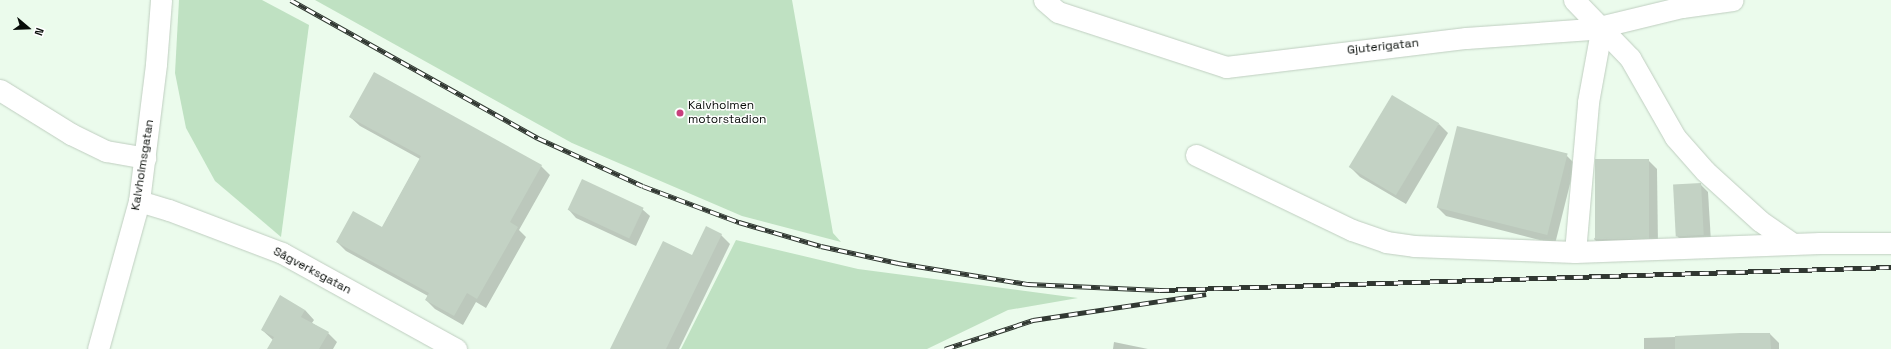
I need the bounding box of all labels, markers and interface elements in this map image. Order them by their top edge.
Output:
north arrow [8,8,48,48]
text: N [32,26,47,38]
street label: Gjuterigatan [1346,36,1420,58]
place label: Kalvholmen motorstadion [688,99,766,127]
marker: Kalvholmen motorstadion [675,108,685,118]
street label: Kalvholmsgatan [129,118,157,212]
street label: Sågverksgatan [271,244,353,298]

